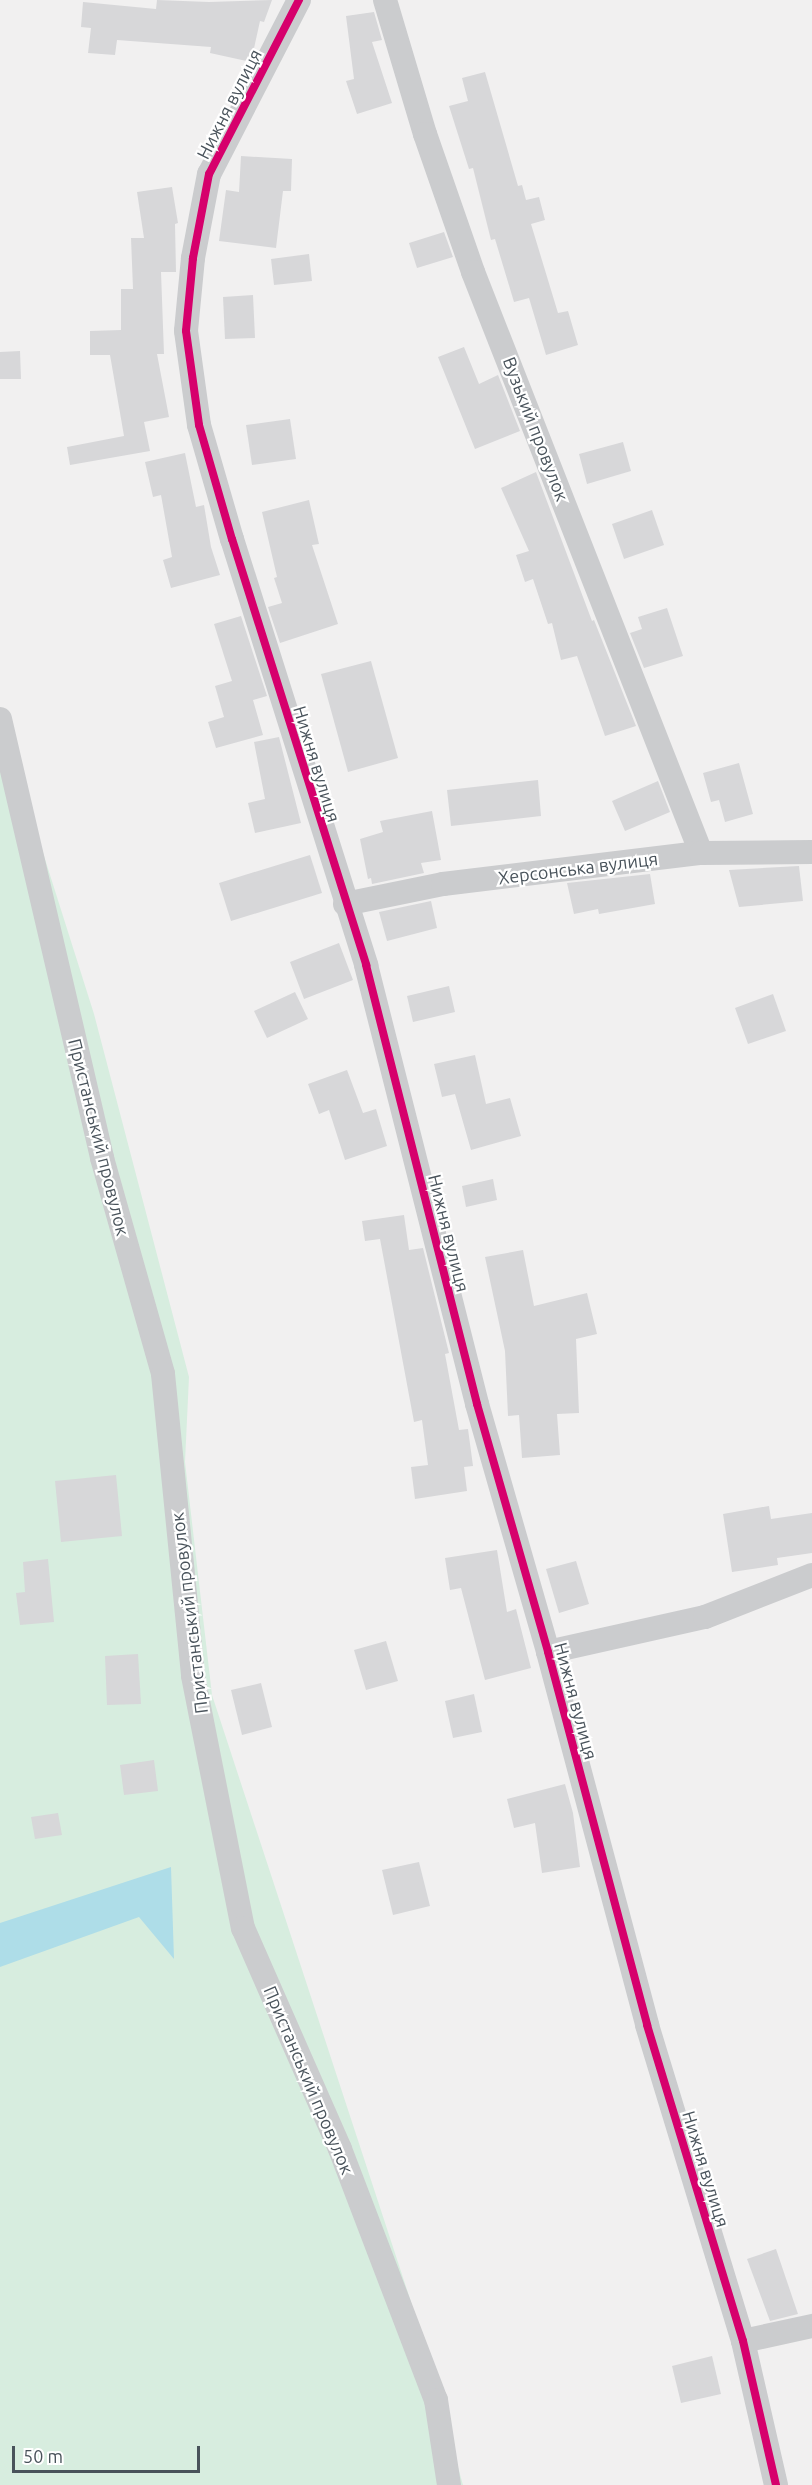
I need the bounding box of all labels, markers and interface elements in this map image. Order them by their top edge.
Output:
street label: Нижня вулиця [192,45,266,163]
street label: Вузький провулок [499,354,573,504]
street label: Нижня вулиця [289,703,345,825]
street label: Херсонська вулиця [497,847,659,889]
street label: Пристанський провулок [64,1036,134,1238]
street label: Нижня вулиця [424,1172,474,1294]
street label: Пристанський провулок [166,1511,212,1715]
street label: Нижня вулиця [550,1640,602,1762]
street label: Пристанський провулок [260,1983,358,2177]
street label: Нижня вулиця [678,2108,734,2230]
scale bar [15,2434,202,2472]
text: 50 m [23,2446,63,2466]

